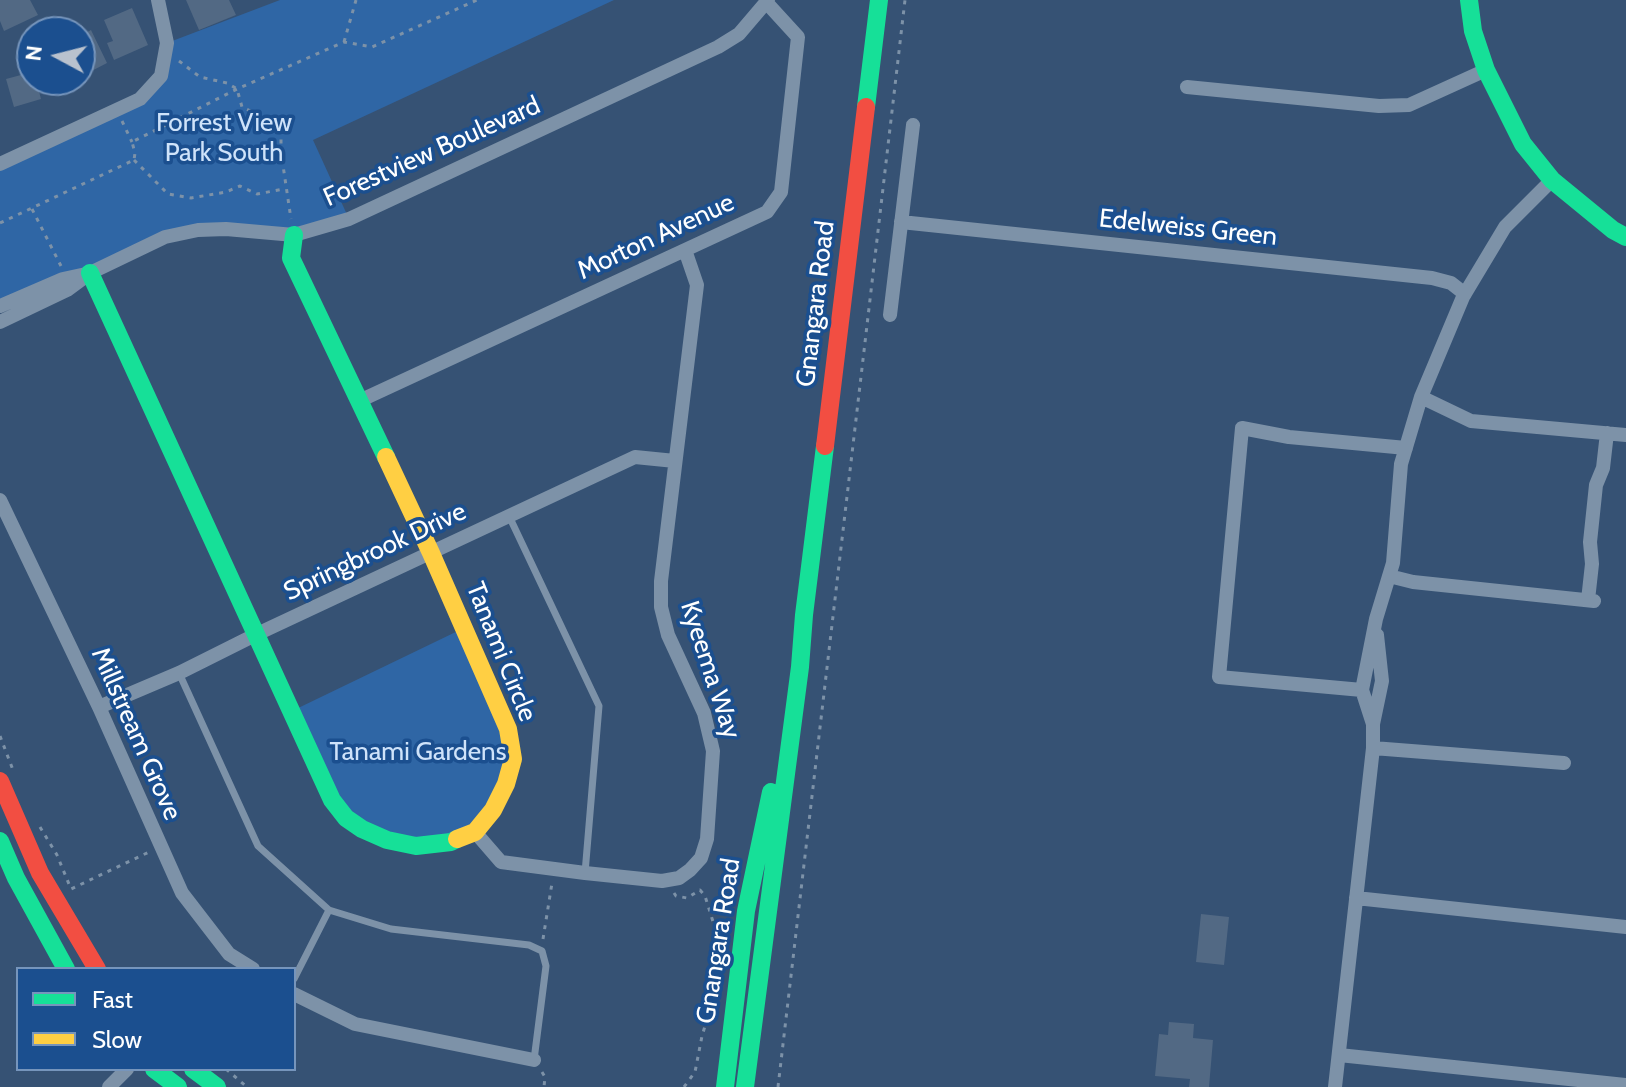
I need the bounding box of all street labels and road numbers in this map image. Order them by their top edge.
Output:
street label: Forestview Boulevard [319,90,545,214]
street label: Morton Avenue [573,187,739,287]
street label: Edelweiss Green [1097,203,1279,253]
street label: Gnangara Road [790,219,842,389]
street label: Springbrook Drive [279,496,471,608]
street label: Tanami Circle [459,578,543,726]
street label: Kyeema Way [673,597,747,743]
street label: Millstream Grove [84,643,188,825]
street label: Gnangara Road [691,856,747,1026]

